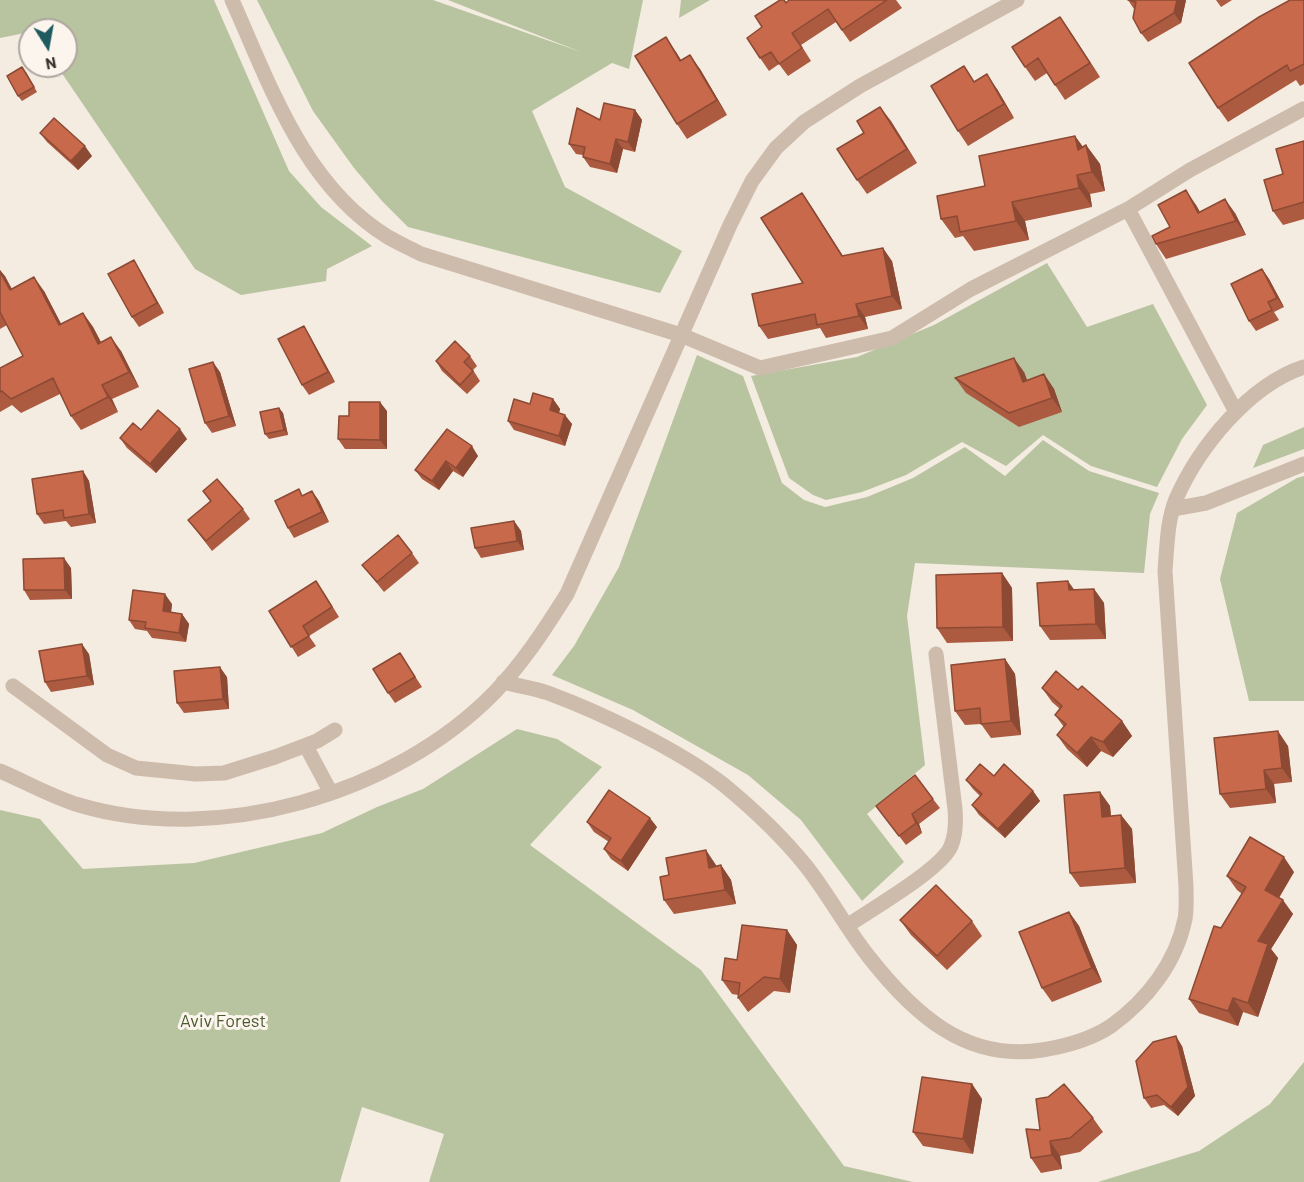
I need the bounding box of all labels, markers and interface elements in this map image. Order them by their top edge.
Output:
north arrow [18,18,78,78]
text: N [44,54,58,75]
park label: Aviv Forest [180,1010,266,1032]

